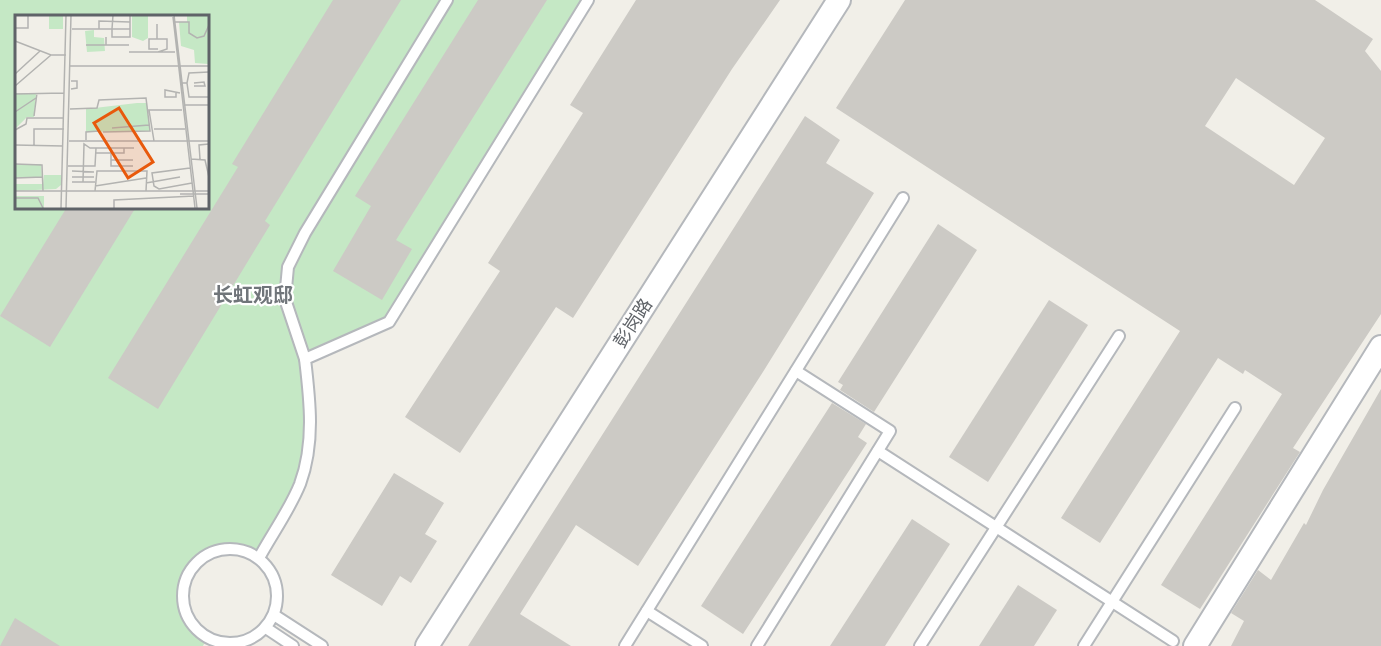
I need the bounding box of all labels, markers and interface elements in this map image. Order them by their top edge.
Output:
inset map [15,15,208,208]
district label: 长虹观邸 [213,281,293,309]
street label: 彭岗路 [607,293,658,352]

